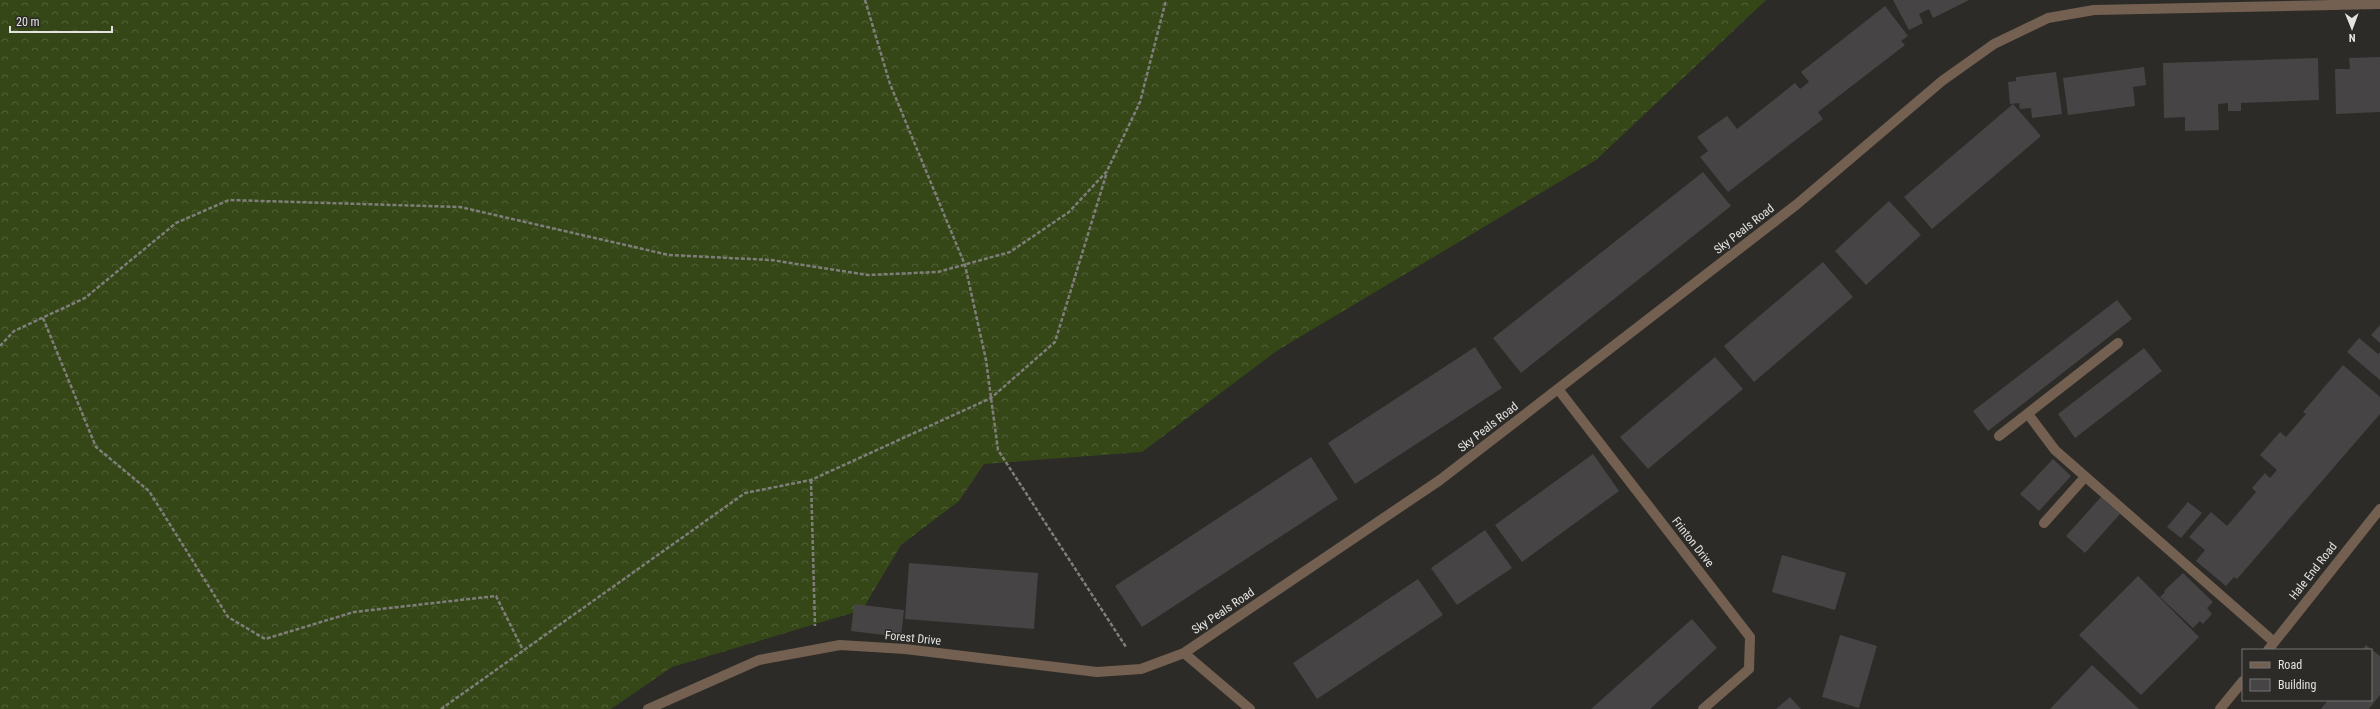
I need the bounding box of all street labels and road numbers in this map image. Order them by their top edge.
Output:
street label: Sky Peals Road [1711,201,1777,257]
street label: Sky Peals Road [1455,399,1521,455]
street label: Frinton Drive [1669,514,1717,570]
street label: Hale End Road [2286,540,2340,602]
street label: Sky Peals Road [1189,585,1257,637]
street label: Forest Drive [884,628,942,648]

